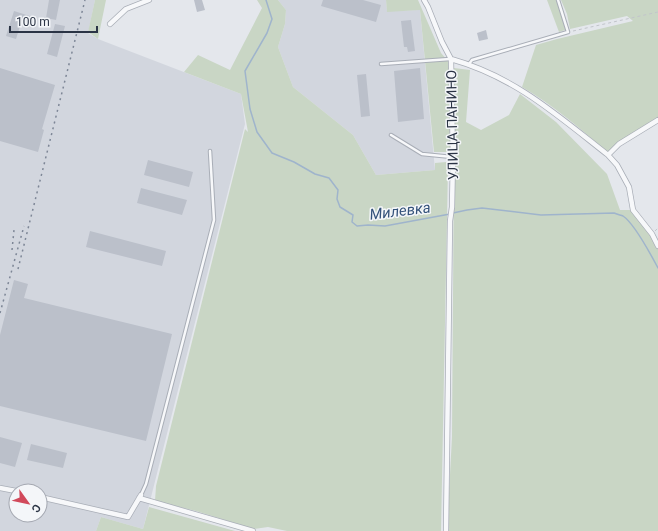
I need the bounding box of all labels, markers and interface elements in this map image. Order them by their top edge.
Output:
scale bar [10,8,97,34]
text: 100 m [16,15,50,29]
street label: УЛИЦА ПАНИНО [443,70,461,180]
water label: Милевка [368,198,432,224]
north arrow [8,483,48,523]
text: С [29,502,43,515]

